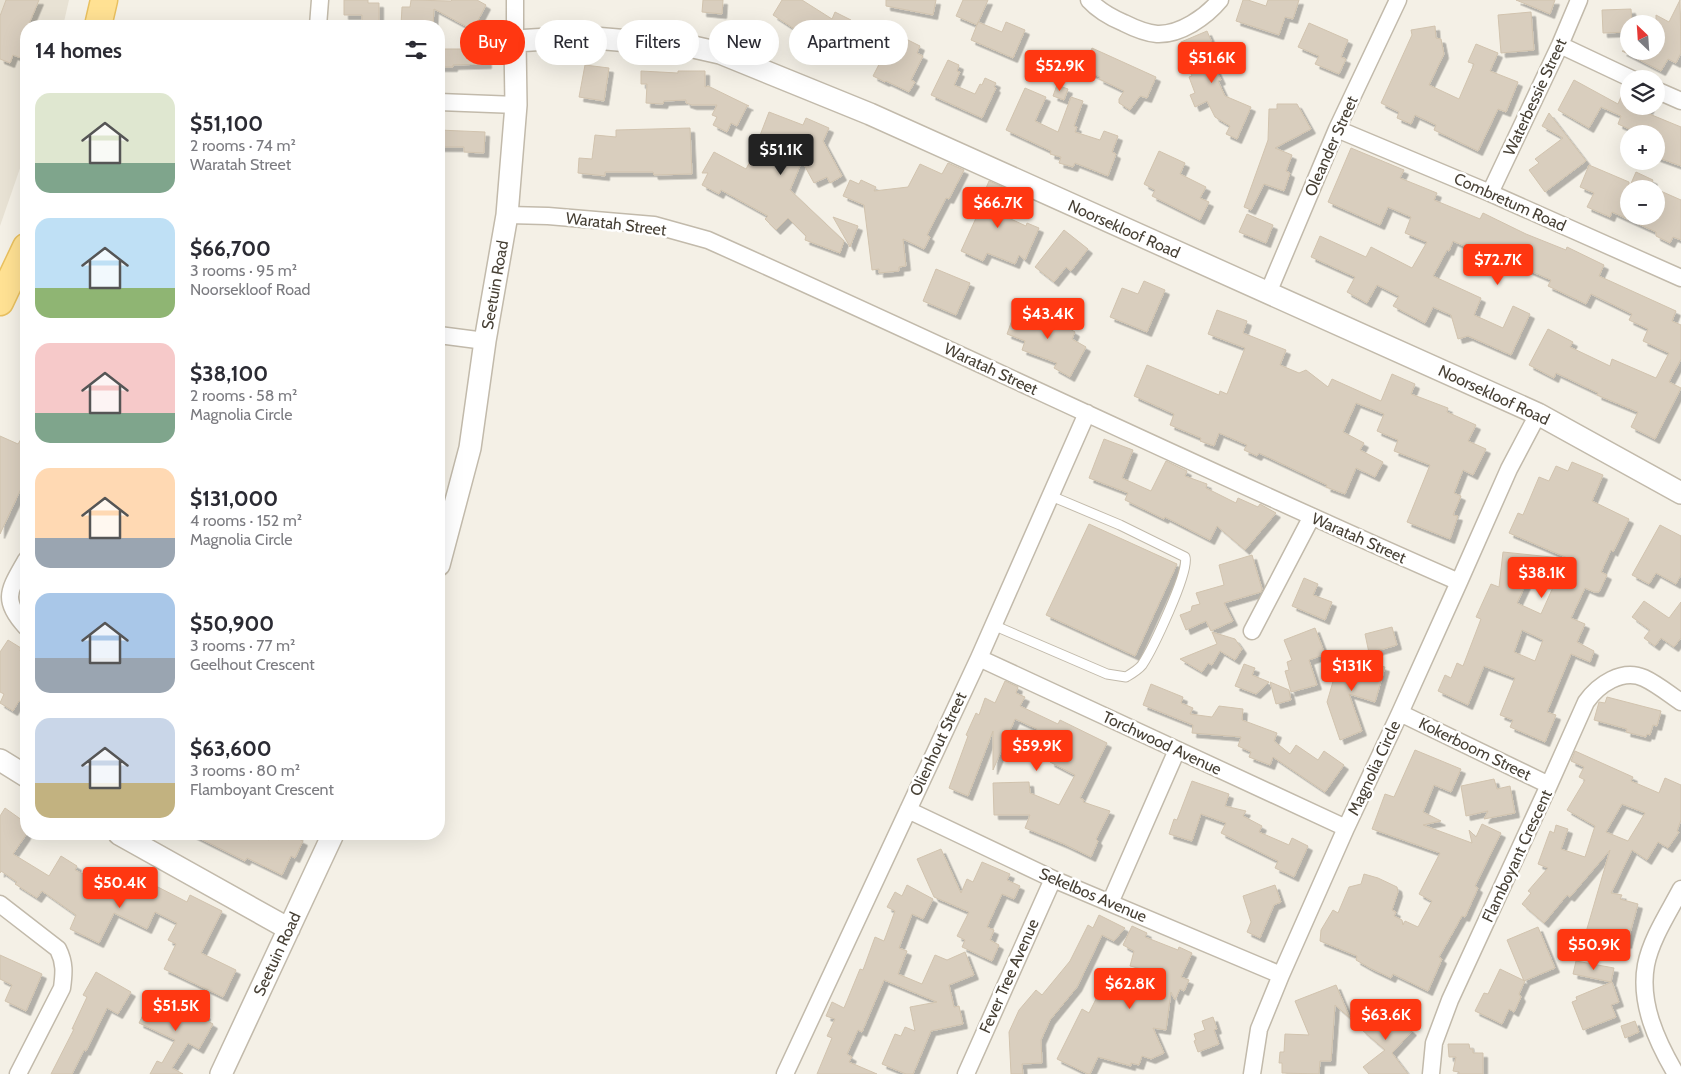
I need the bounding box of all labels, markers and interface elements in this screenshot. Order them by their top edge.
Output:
north arrow [1620,15,1665,60]
map controls [1620,15,1665,225]
chip: Buy [460,20,525,65]
chip: Rent [535,20,607,65]
chip: Filters [617,20,699,65]
chip: New [709,20,779,65]
chip: Apartment [789,20,908,65]
street label: Waterbessie Street [1500,35,1571,159]
icon: filters [402,36,430,64]
text: 14 homes [35,38,122,63]
pin: $51.6K [1171,42,1253,84]
text: $51.6K [1189,48,1235,67]
pin: $52.9K [1019,49,1101,92]
text: $52.9K [1036,56,1084,75]
button: layers [1620,70,1665,115]
street label: Oleander Street [1300,92,1362,199]
text: $51,100 [190,111,263,136]
icon: home [75,113,135,173]
button: + [1620,125,1665,170]
pin: $51.1K [740,134,822,176]
text: 2 rooms · 74 m² [190,136,296,155]
text: $51.1K [760,140,802,159]
text: Waratah Street [190,155,291,174]
street label: Combretum Road [1451,169,1569,235]
button: − [1620,180,1665,225]
pin: $66.7K [957,186,1039,229]
text: $66.7K [973,193,1023,212]
street label: Noorsekloof Road [1065,196,1183,262]
street label: Waratah Street [565,208,668,240]
text: $66,700 [190,236,271,261]
icon: home [75,238,135,298]
street label: Seetuin Road [478,239,512,331]
pin: $72.7K [1457,244,1539,286]
text: $72.7K [1474,250,1522,269]
text: 3 rooms · 95 m² [190,261,297,280]
text: Noorsekloof Road [190,280,311,299]
pin: $43.4K [1007,298,1089,340]
text: $43.4K [1022,304,1074,323]
street label: Waratah Street [941,339,1041,399]
text: $38,100 [190,361,268,386]
street label: Noorsekloof Road [1435,361,1553,429]
icon: home [75,363,135,423]
text: 2 rooms · 58 m² [190,386,297,405]
text: Magnolia Circle [190,405,292,424]
text: $131,000 [190,486,278,511]
icon: home [75,488,135,548]
street label: Waratah Street [1309,509,1410,567]
text: 4 rooms · 152 m² [190,511,302,530]
text: Magnolia Circle [190,530,292,549]
pin: $38.1K [1501,556,1583,599]
text: $38.1K [1519,563,1565,582]
text: $50,900 [190,611,274,636]
icon: home [75,613,135,673]
text: 3 rooms · 77 m² [190,636,295,655]
pin: $131K [1317,650,1387,692]
text: Geelhout Crescent [190,655,315,674]
text: $131K [1332,656,1372,675]
street label: Olienhout Street [906,688,971,799]
street label: Torchwood Avenue [1099,707,1225,779]
street label: Kokerboom Street [1416,714,1535,785]
street label: Magnolia Circle [1344,718,1404,818]
pin: $59.9K [996,730,1078,772]
text: $63,600 [190,736,272,761]
text: $59.9K [1013,736,1061,755]
icon: home [75,738,135,798]
text: 3 rooms · 80 m² [190,761,300,780]
text: Flamboyant Crescent [190,780,334,799]
street label: Flamboyant Crescent [1478,786,1556,925]
street label: Sekelbos Avenue [1036,864,1150,926]
pin: $50.4K [79,866,161,909]
text: $50.4K [94,873,146,892]
street label: Seetuin Road [249,909,305,999]
street label: Fever Tree Avenue [975,916,1043,1036]
pin: $50.9K [1553,928,1635,971]
text: $50.9K [1568,935,1620,954]
pin: $62.8K [1089,968,1171,1010]
text: $62.8K [1105,974,1155,993]
pin: $51.5K [135,990,217,1032]
text: $51.5K [153,996,199,1015]
pin: $63.6K [1345,998,1427,1041]
text: $63.6K [1361,1005,1411,1024]

